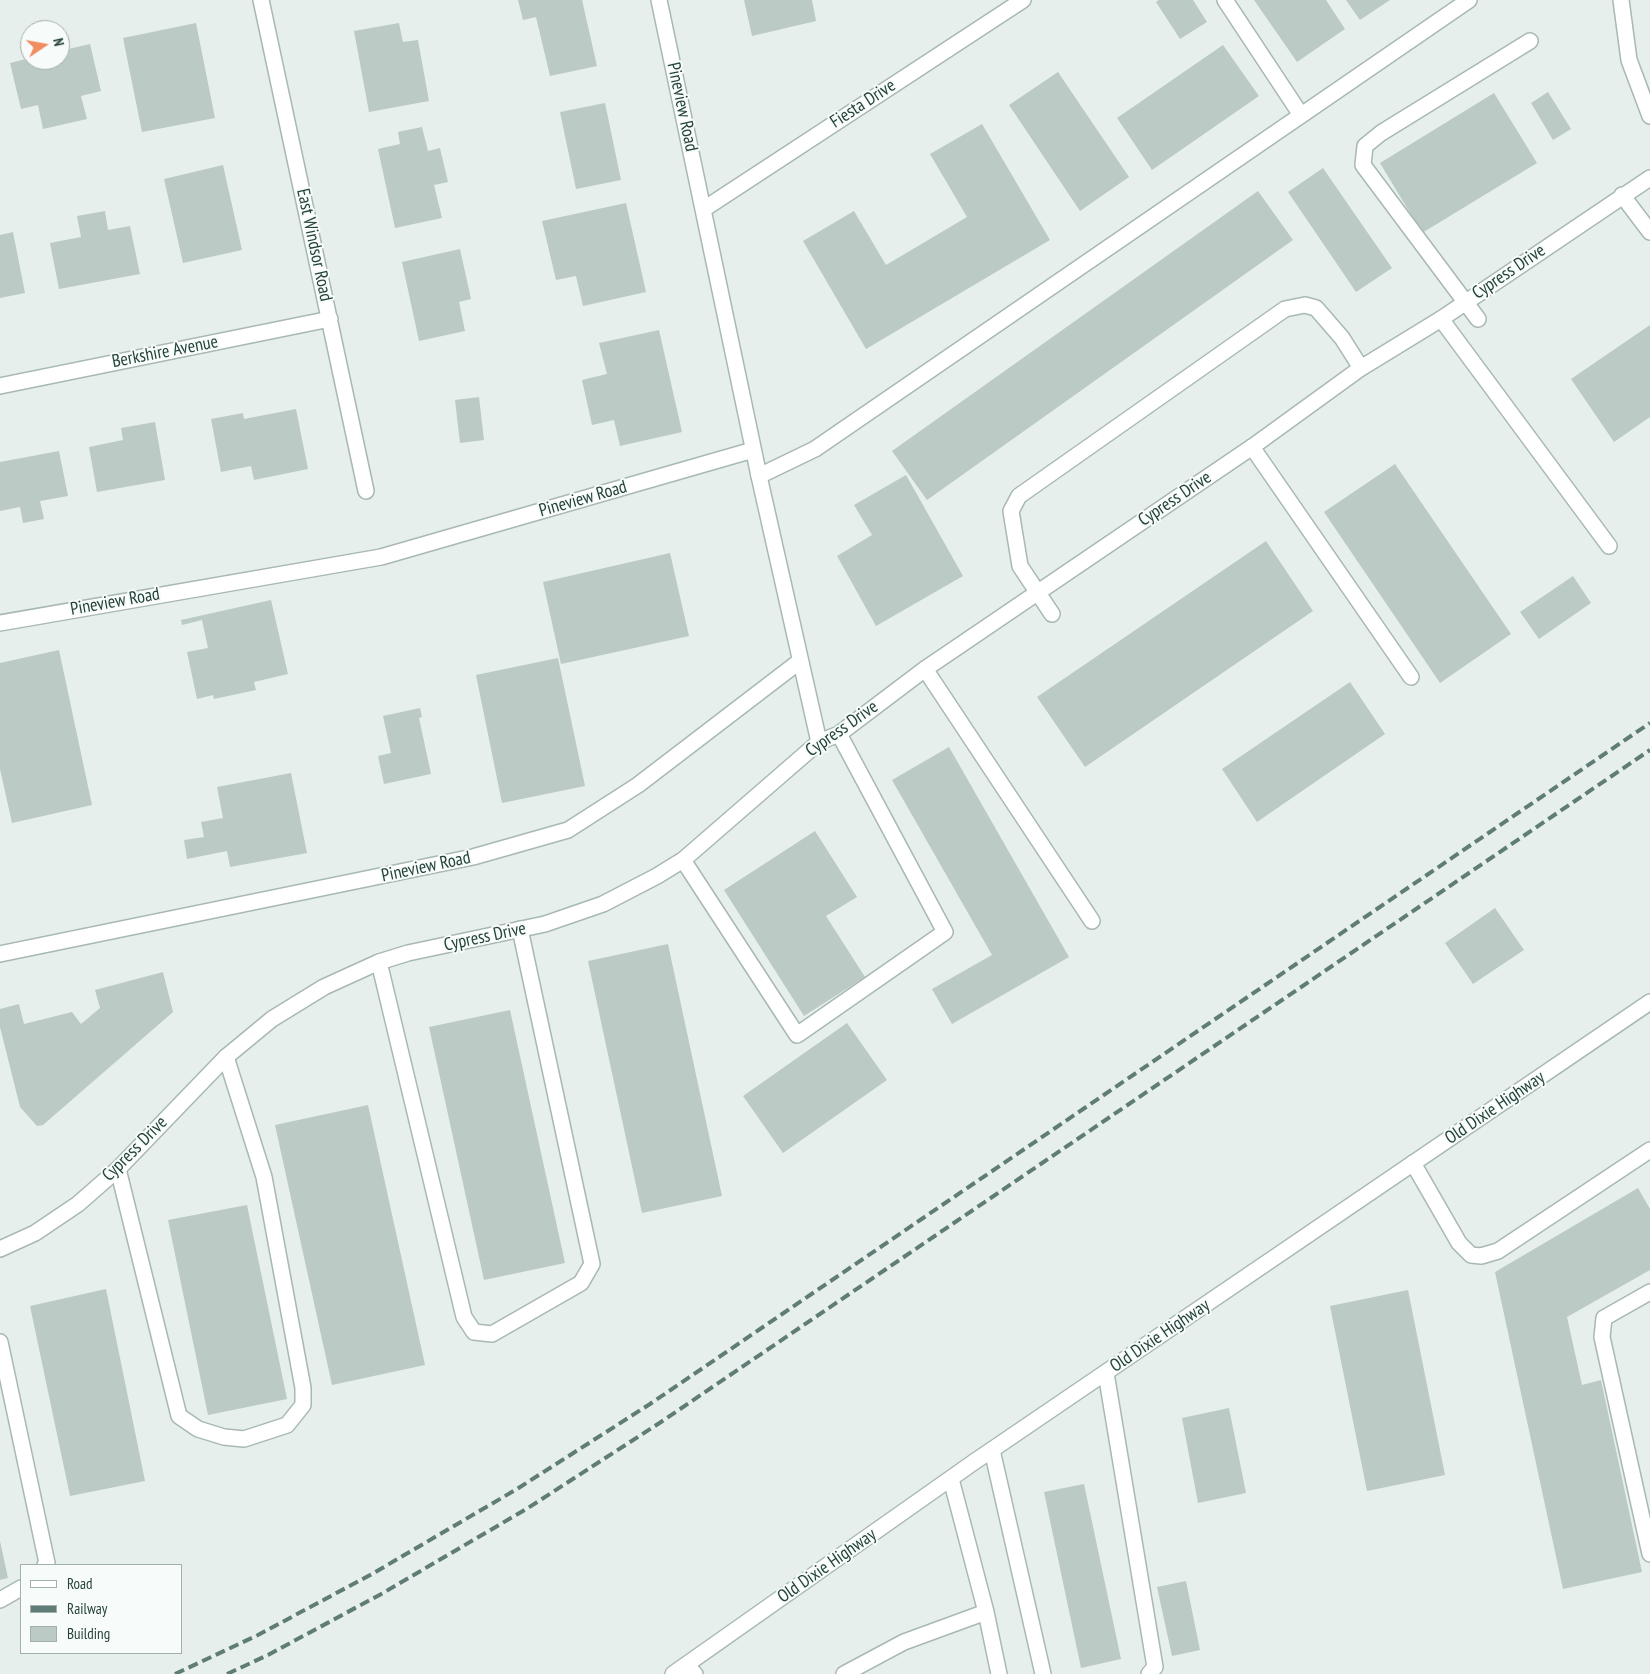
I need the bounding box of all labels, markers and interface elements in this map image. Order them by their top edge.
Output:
north arrow [20,20,70,70]
text: N [49,37,68,48]
street label: Pineview Road [662,61,702,153]
street label: Fiesta Drive [826,75,900,133]
street label: East Windsor Road [292,187,336,303]
street label: Cypress Drive [1468,240,1550,304]
street label: Berkshire Avenue [110,331,220,373]
street label: Cypress Drive [1134,467,1216,531]
street label: Pineview Road [537,476,629,522]
street label: Pineview Road [69,584,161,620]
street label: Cypress Drive [802,696,882,762]
street label: Pineview Road [380,847,472,887]
street label: Cypress Drive [442,918,528,956]
street label: Old Dixie Highway [1441,1067,1549,1149]
street label: Cypress Drive [98,1112,172,1186]
street label: Old Dixie Highway [1106,1295,1214,1377]
street label: Old Dixie Highway [774,1524,880,1608]
legend [20,1564,182,1654]
text: Road [67,1574,93,1593]
text: Railway [67,1599,107,1618]
text: Building [67,1624,110,1643]

